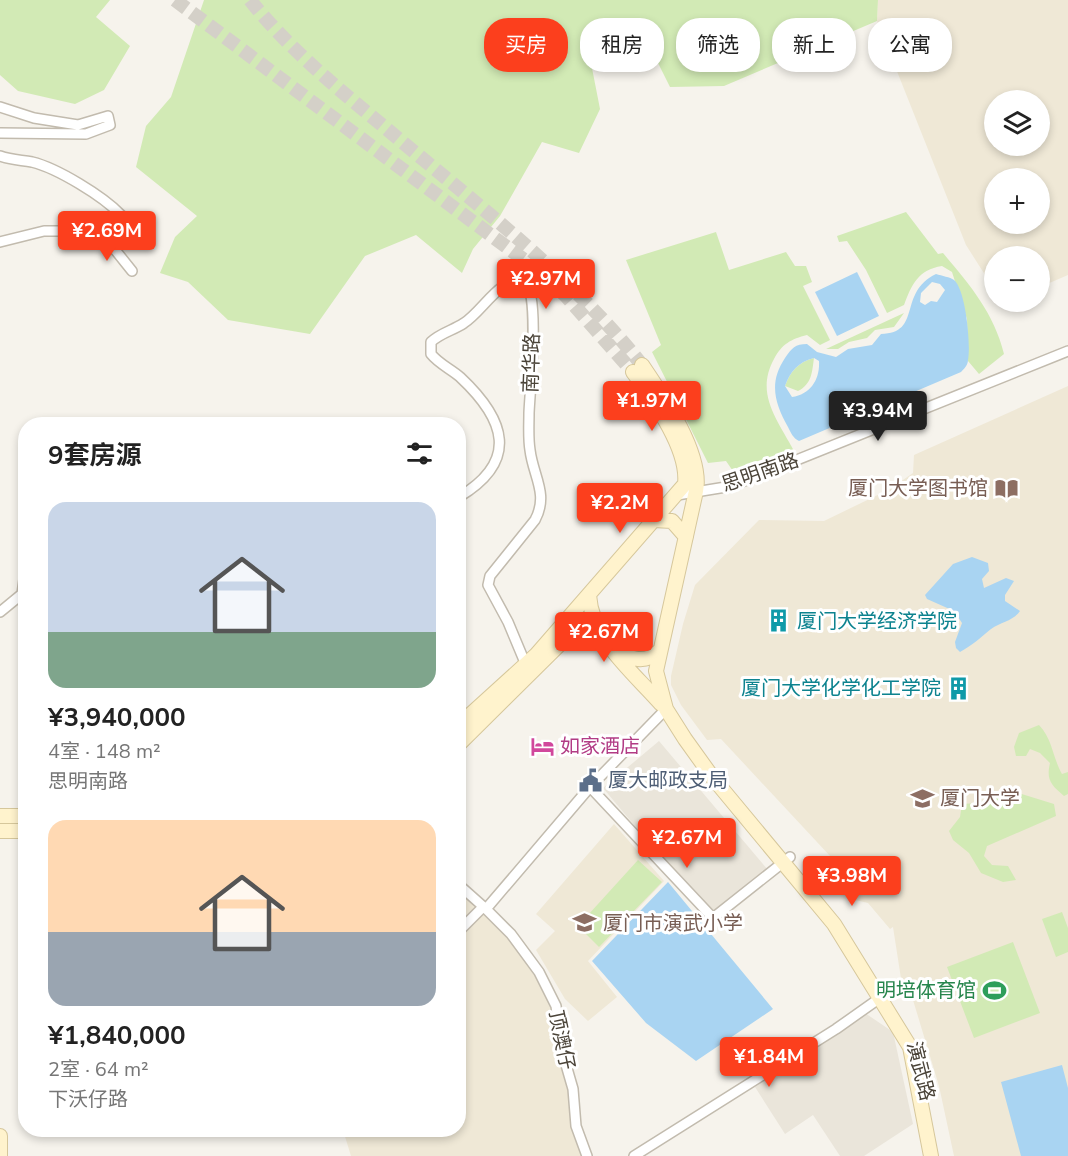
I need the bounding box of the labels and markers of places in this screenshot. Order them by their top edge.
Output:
pin: ¥2.69M [58,211,156,262]
pin: ¥2.97M [497,259,595,310]
pin: ¥1.97M [603,381,701,432]
pin: ¥3.94M [829,391,927,442]
place label: 厦门大学图书馆 [848,475,988,502]
library icon: 厦门大学图书馆 [993,475,1019,501]
pin: ¥2.2M [578,483,662,534]
building icon: 厦门大学经济学院 [766,608,792,634]
place label: 厦门大学经济学院 [797,608,957,635]
pin: ¥2.67M [555,612,653,663]
place label: 厦门大学化学化工学院 [741,675,941,702]
building icon: 厦门大学化学化工学院 [946,675,972,701]
hotel icon: 如家酒店 [529,733,555,759]
place label: 如家酒店 [560,733,640,760]
public building icon: 厦大邮政支局 [577,767,603,793]
place label: 厦大邮政支局 [608,767,728,794]
school or university icon: 厦门大学 [909,785,935,811]
place label: 厦门大学 [940,785,1020,812]
pin: ¥2.67M [638,818,736,869]
pin: ¥3.98M [803,856,901,907]
school or university icon: 厦门市演武小学 [572,910,598,936]
place label: 厦门市演武小学 [603,910,743,937]
place label: 明培体育馆 [876,977,976,1004]
sports icon: 明培体育馆 [981,977,1007,1003]
pin: ¥1.84M [720,1037,818,1088]

